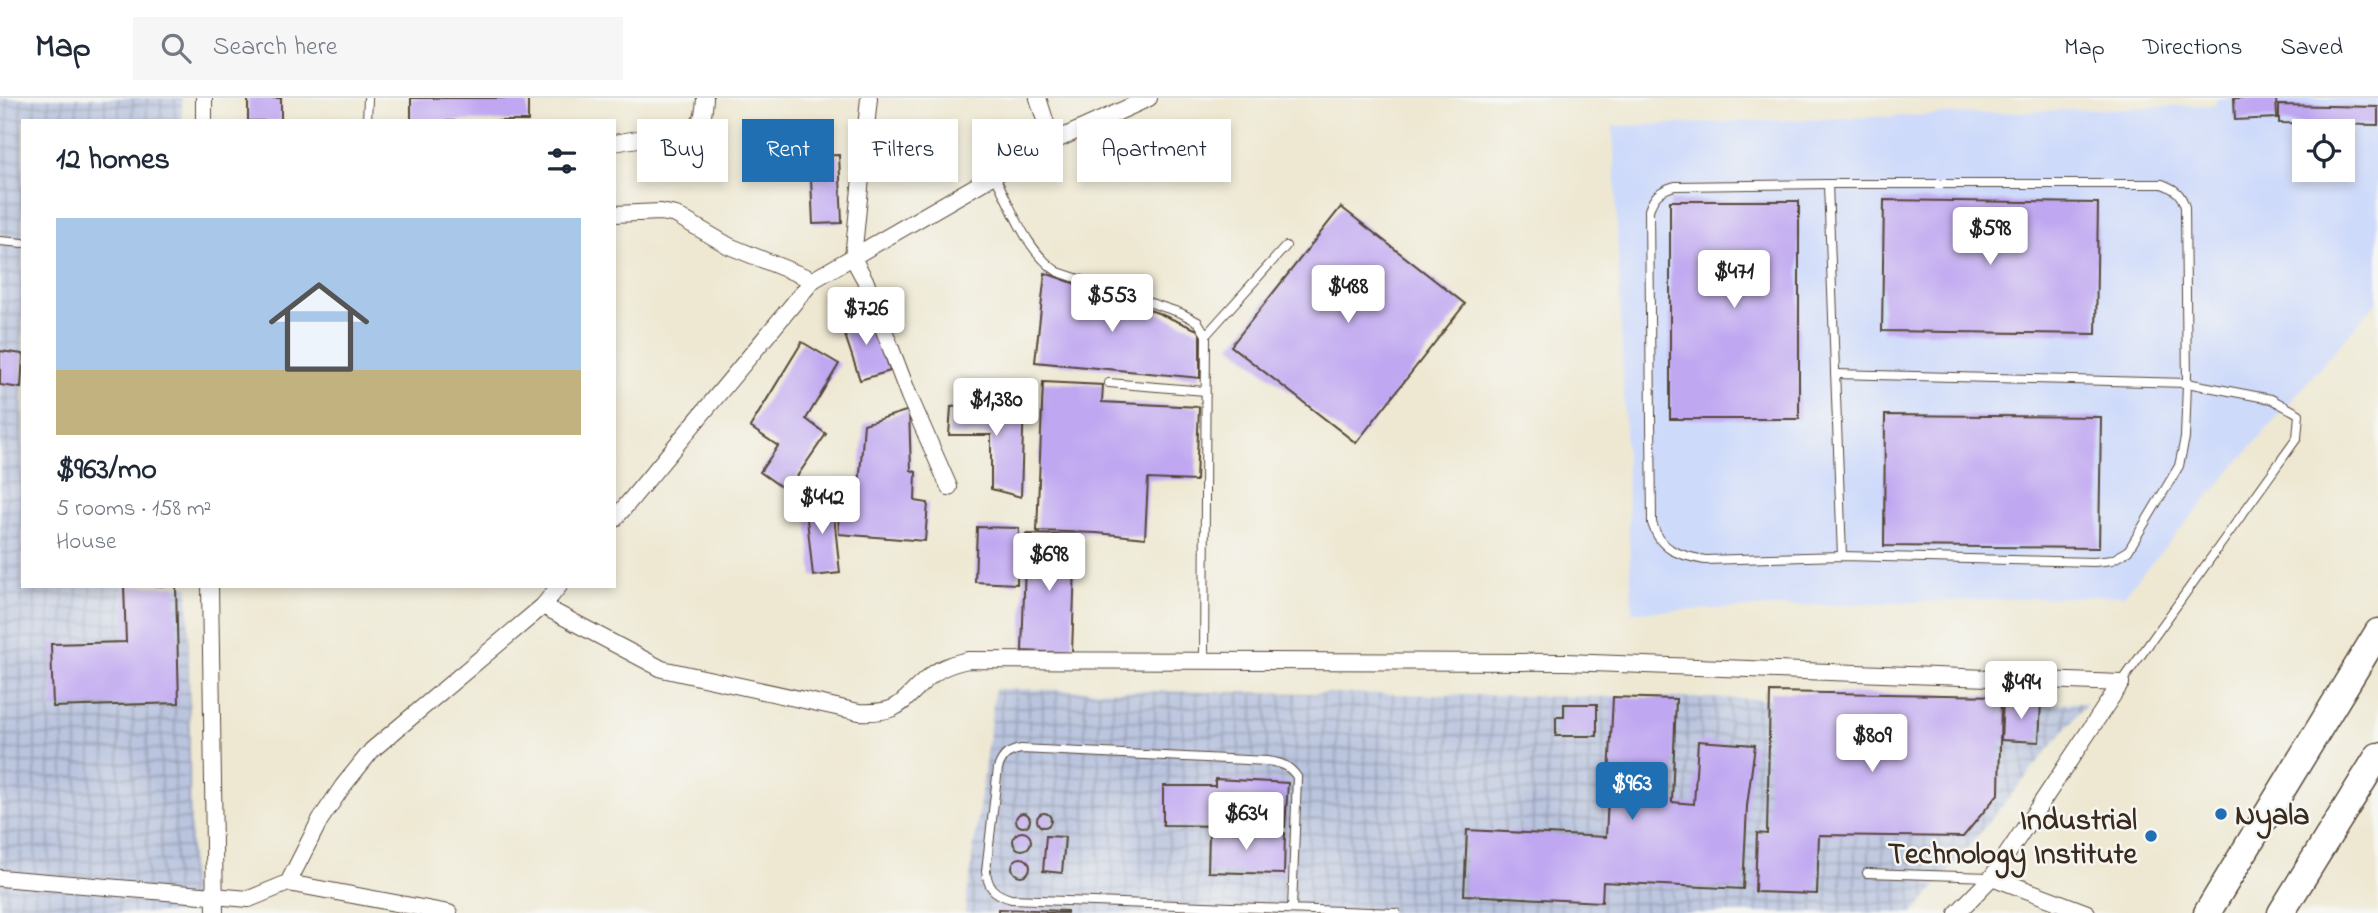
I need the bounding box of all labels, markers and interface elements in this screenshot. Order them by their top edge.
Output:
search box [133,17,623,80]
text: Map [35,24,91,72]
icon: search [157,29,195,67]
text: Search here [213,29,337,67]
text: Map [2064,31,2105,66]
text: Directions [2143,31,2242,66]
text: Saved [2280,31,2343,66]
chip: Buy [637,119,728,182]
chip: Rent [742,119,834,182]
chip: Filters [848,119,958,182]
chip: New [972,119,1063,182]
chip: Apartment [1077,119,1231,182]
map controls [2292,119,2355,182]
button: locate [2292,119,2355,182]
text: 12 homes [56,139,170,183]
icon: filters [543,142,581,180]
pin: $598 [1949,208,2031,267]
text: $598 [1969,213,2011,246]
pin: $471 [1693,250,1775,310]
text: $471 [1714,256,1754,289]
icon: home [256,264,382,390]
pin: $488 [1307,266,1389,325]
text: $488 [1328,271,1368,304]
pin: $553 [1071,274,1153,334]
text: $553 [1087,280,1137,313]
pin: $726 [825,288,907,347]
text: $726 [844,293,888,326]
pin: $1,380 [939,378,1053,438]
text: $1,380 [969,384,1023,417]
text: $963/mo [56,449,157,493]
pin: $442 [781,476,863,536]
text: $442 [800,482,844,515]
text: 5 rooms · 158 m² [56,493,211,526]
text: House [56,526,116,559]
pin: $698 [1008,533,1090,593]
text: $698 [1029,539,1069,572]
pin: $494 [1980,662,2062,721]
text: $494 [2001,667,2041,700]
pin: $809 [1831,714,1913,774]
text: $809 [1852,720,1892,753]
pin: $963 [1591,762,1673,822]
text: $963 [1612,768,1652,801]
pin: $634 [1205,792,1287,852]
place label: Nyala [2235,795,2309,839]
text: $634 [1224,798,1268,831]
place label: Industrial Technology Institute [1888,800,2139,879]
marker: Nyala [2213,806,2229,822]
marker: Industrial Technology Institute [2143,828,2159,844]

